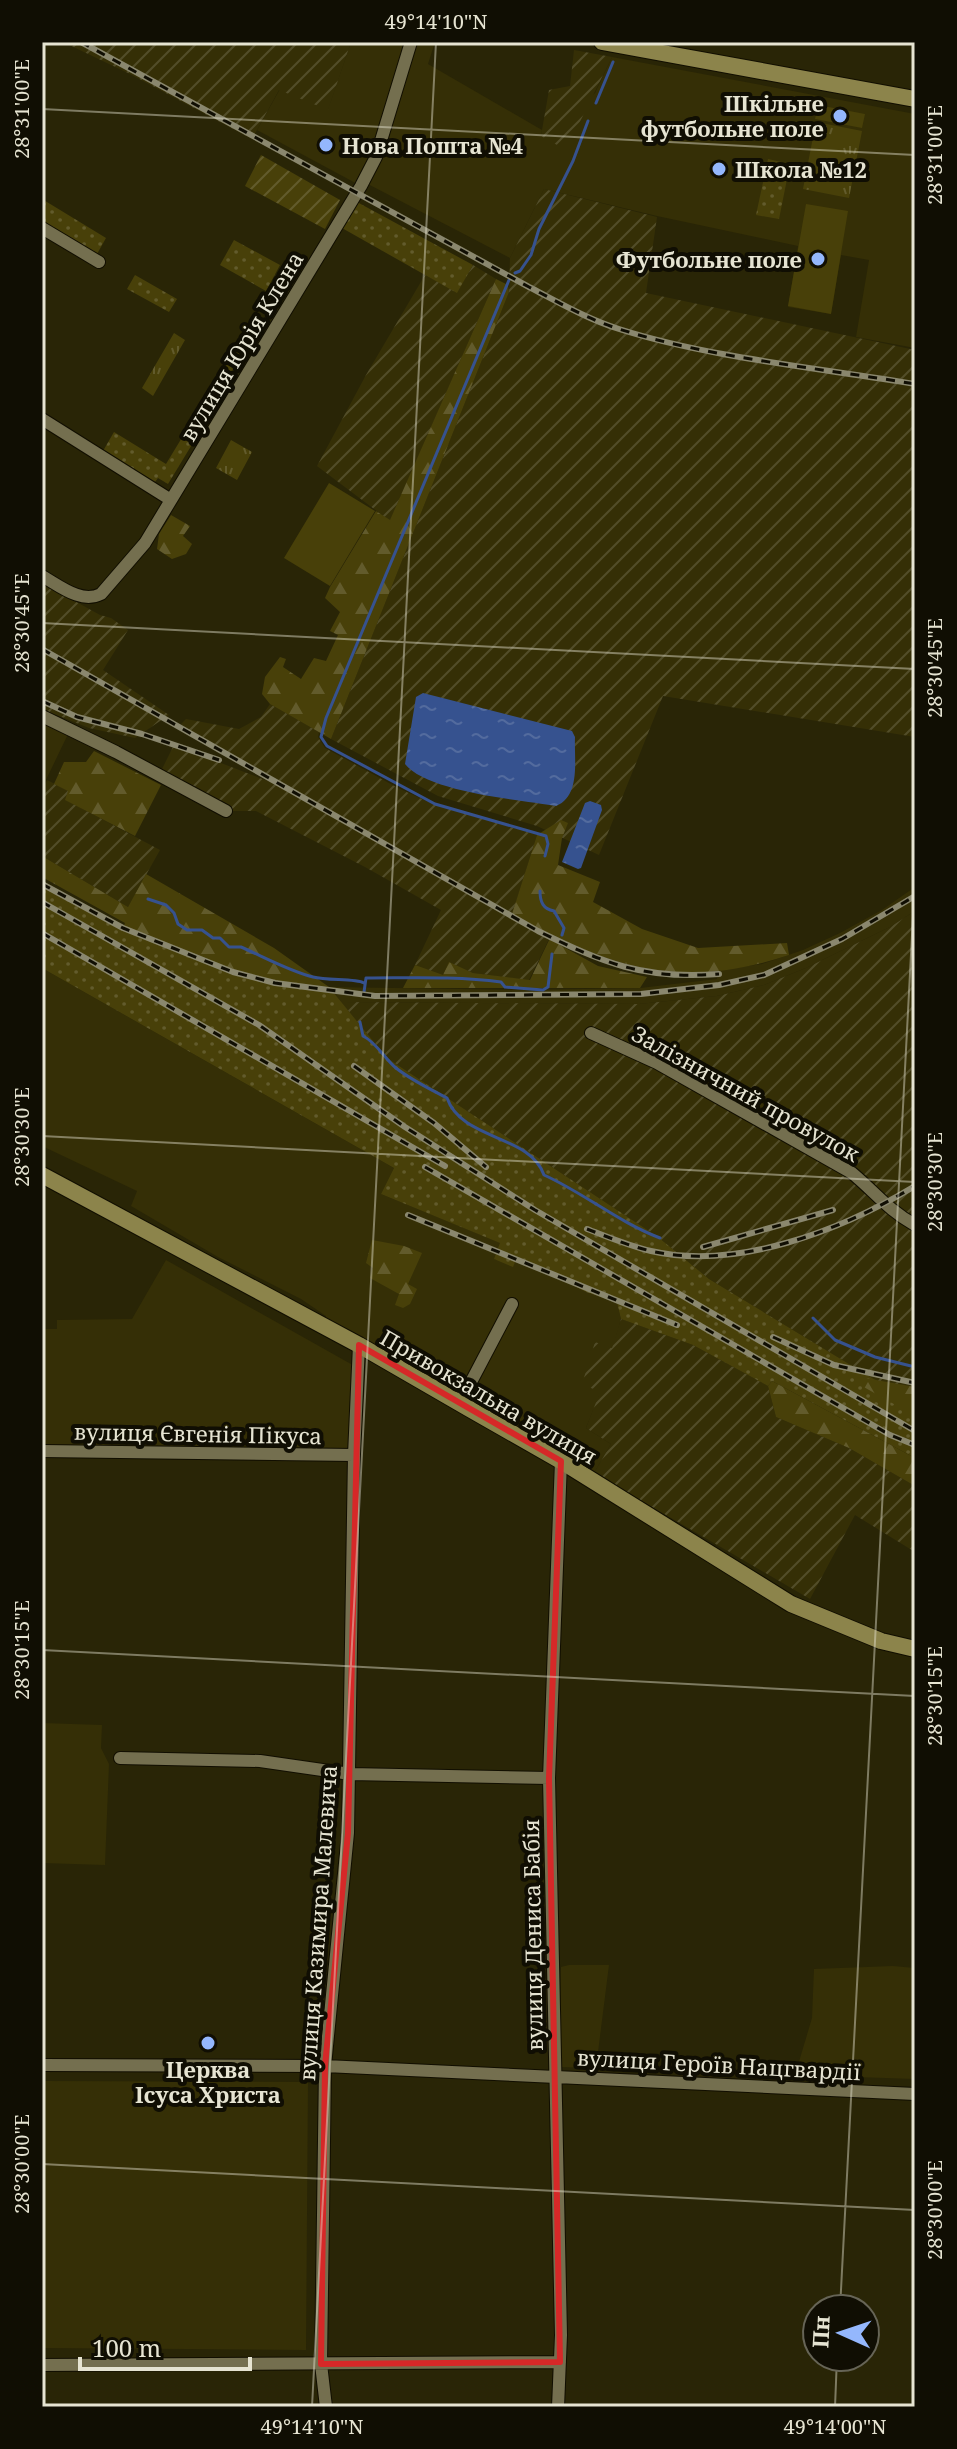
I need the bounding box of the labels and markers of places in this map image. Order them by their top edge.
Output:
place label: Шкільне футбольне поле [641,88,824,143]
marker: Шкільне футбольне поле [831,107,849,125]
place label: Нова Пошта №4 [342,130,523,160]
marker: Нова Пошта №4 [317,136,335,154]
place label: Школа №12 [735,154,867,184]
marker: Школа №12 [710,160,728,178]
place label: Футбольне поле [616,244,802,274]
marker: Футбольне поле [809,250,827,268]
marker: Церква Ісуса Христа [199,2034,217,2052]
place label: Церква Ісуса Христа [135,2054,281,2109]

